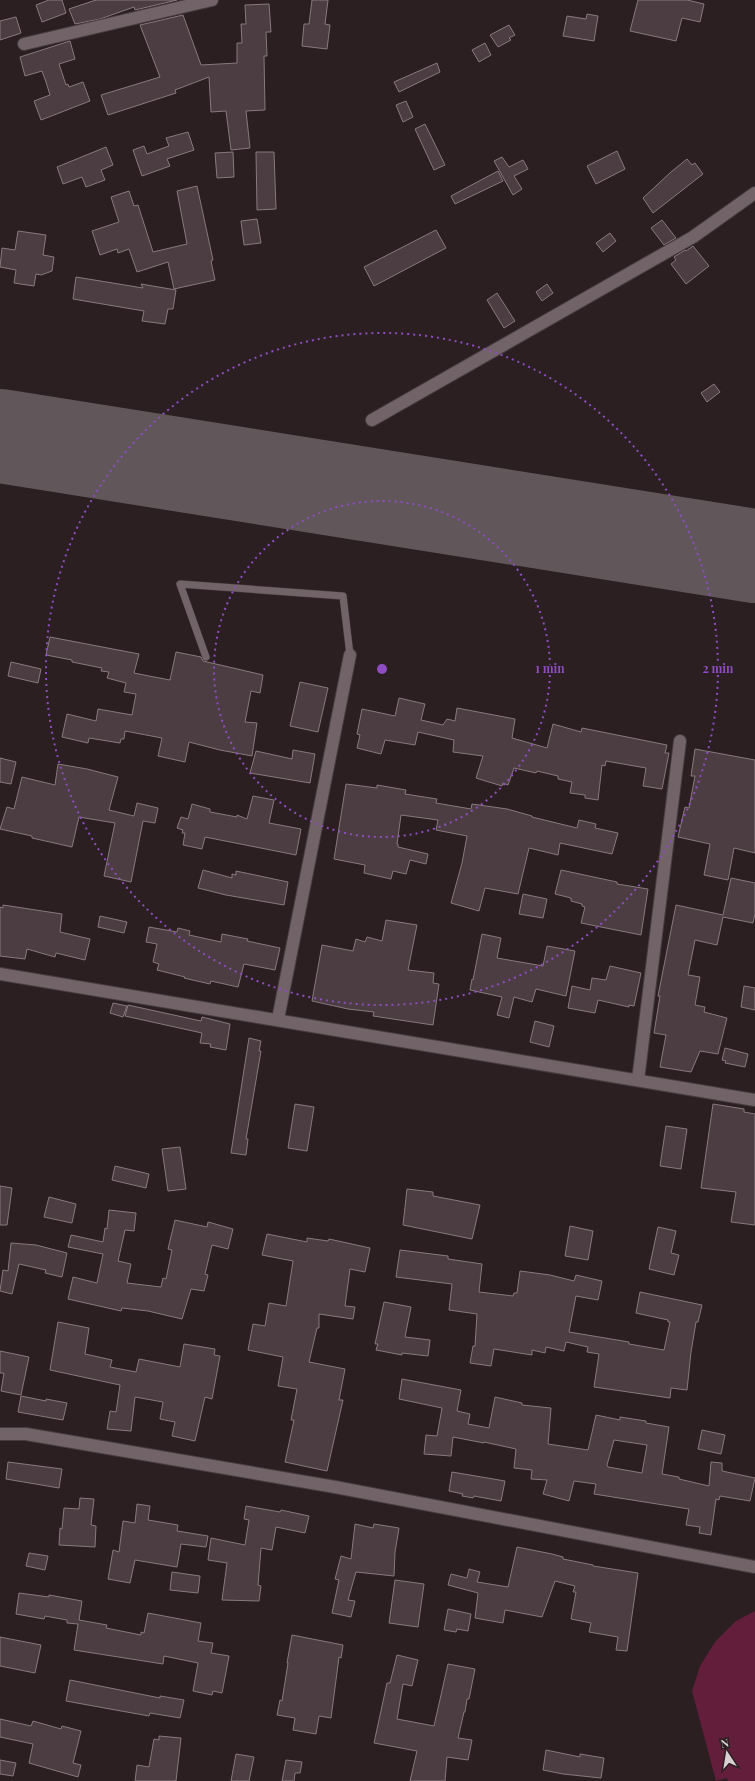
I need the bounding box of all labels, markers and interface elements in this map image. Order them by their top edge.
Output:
text: 1 min [535,660,565,676]
text: 2 min [703,660,734,676]
centre of rings [375,662,389,676]
north arrow [707,1733,747,1773]
text: N [719,1735,730,1751]

